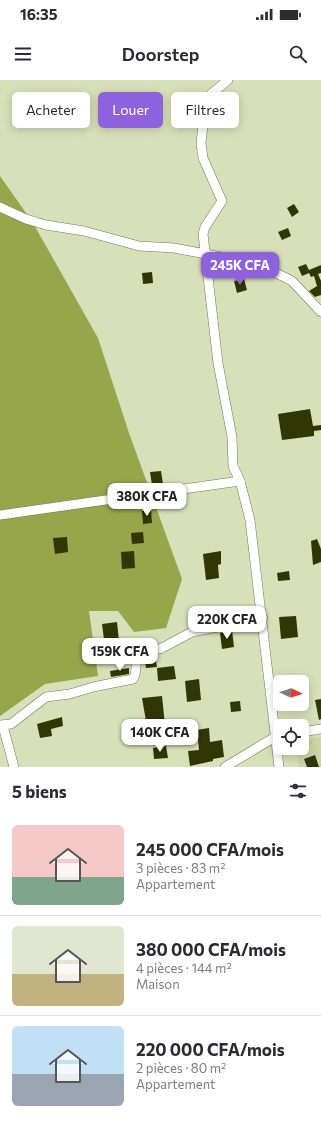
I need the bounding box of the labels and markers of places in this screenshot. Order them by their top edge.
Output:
pin: 245K CFA [199,252,281,286]
pin: 380K CFA [106,483,188,517]
pin: 220K CFA [186,606,268,640]
pin: 159K CFA [79,638,161,672]
pin: 140K CFA [119,719,201,753]

